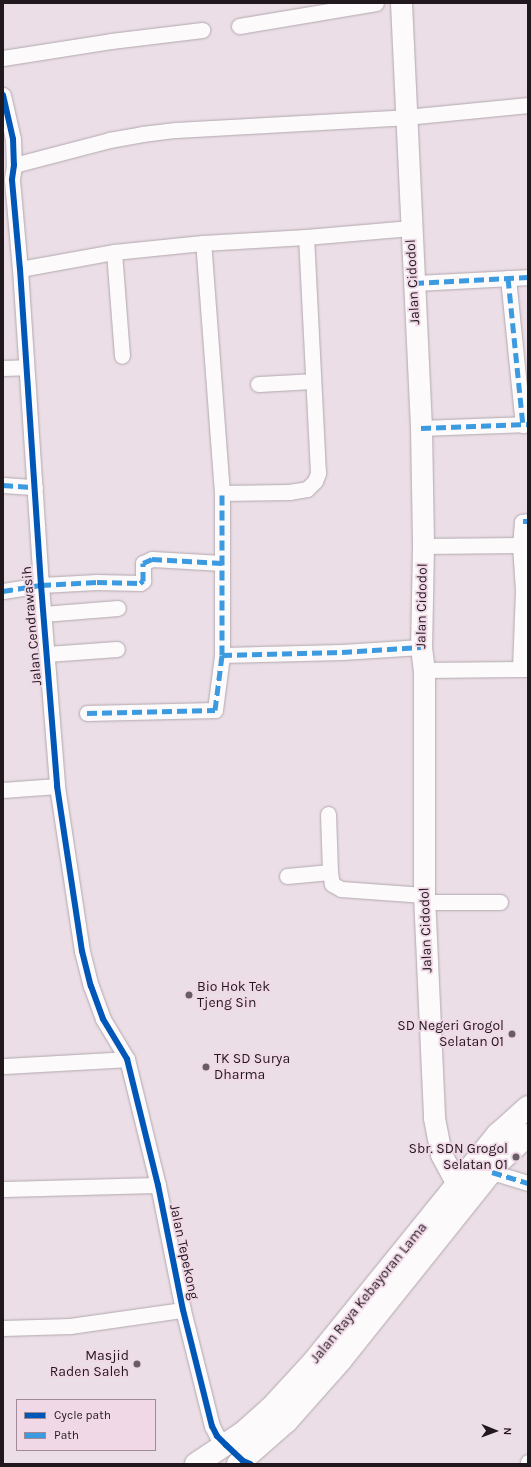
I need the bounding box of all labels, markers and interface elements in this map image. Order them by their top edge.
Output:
street label: Jalan Cidodol [402,239,424,325]
street label: Jalan Cidodol [413,563,431,649]
street label: Jalan Cendrawasih [18,566,46,686]
street label: Jalan Cidodol [416,887,436,973]
place label: Bio Hok Tek Tjeng Sin [197,979,270,1012]
marker: Bio Hok Tek Tjeng Sin [184,990,194,1000]
place label: SD Negeri Grogol Selatan 01 [397,1018,504,1050]
marker: SD Negeri Grogol Selatan 01 [507,1029,517,1039]
place label: TK SD Surya Dharma [214,1051,290,1084]
marker: TK SD Surya Dharma [201,1062,211,1072]
place label: Sbr. SDN Grogol Selatan 01 [409,1141,508,1174]
marker: Sbr. SDN Grogol Selatan 01 [511,1152,521,1162]
street label: Jalan Tepekong [166,1203,202,1301]
street label: Jalan Raya Kebayoran Lama [307,1219,431,1367]
place label: Masjid Raden Saleh [50,1348,129,1380]
marker: Masjid Raden Saleh [132,1359,142,1369]
legend [16,1399,156,1451]
text: Cycle path [54,1408,111,1422]
north arrow [475,1411,515,1451]
text: N [501,1427,514,1435]
text: Path [54,1428,79,1442]

